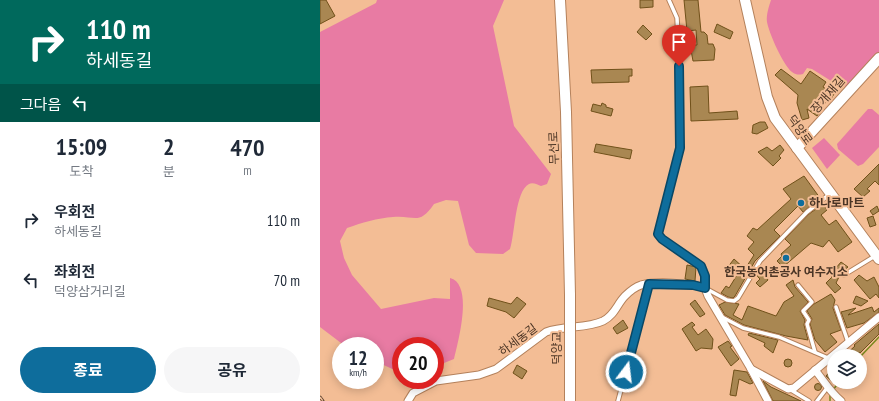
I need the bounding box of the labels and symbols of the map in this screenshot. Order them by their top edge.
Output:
pin [662,25,696,66]
street label: 장개재길 [807,73,848,116]
street label: 덕양로 [785,112,816,148]
street label: 무선로 [545,131,562,165]
place label: 하나로마트 [809,195,864,210]
marker: 하나로마트 [796,198,806,208]
marker: 한국농어촌공사 여수지소 [781,253,791,263]
place label: 한국농어촌공사 여수지소 [724,264,848,279]
street label: 하세동길 [496,320,540,359]
street label: 덕양교 [549,331,564,365]
speed limit sign: 20 [392,337,444,389]
position arrow [605,351,647,393]

